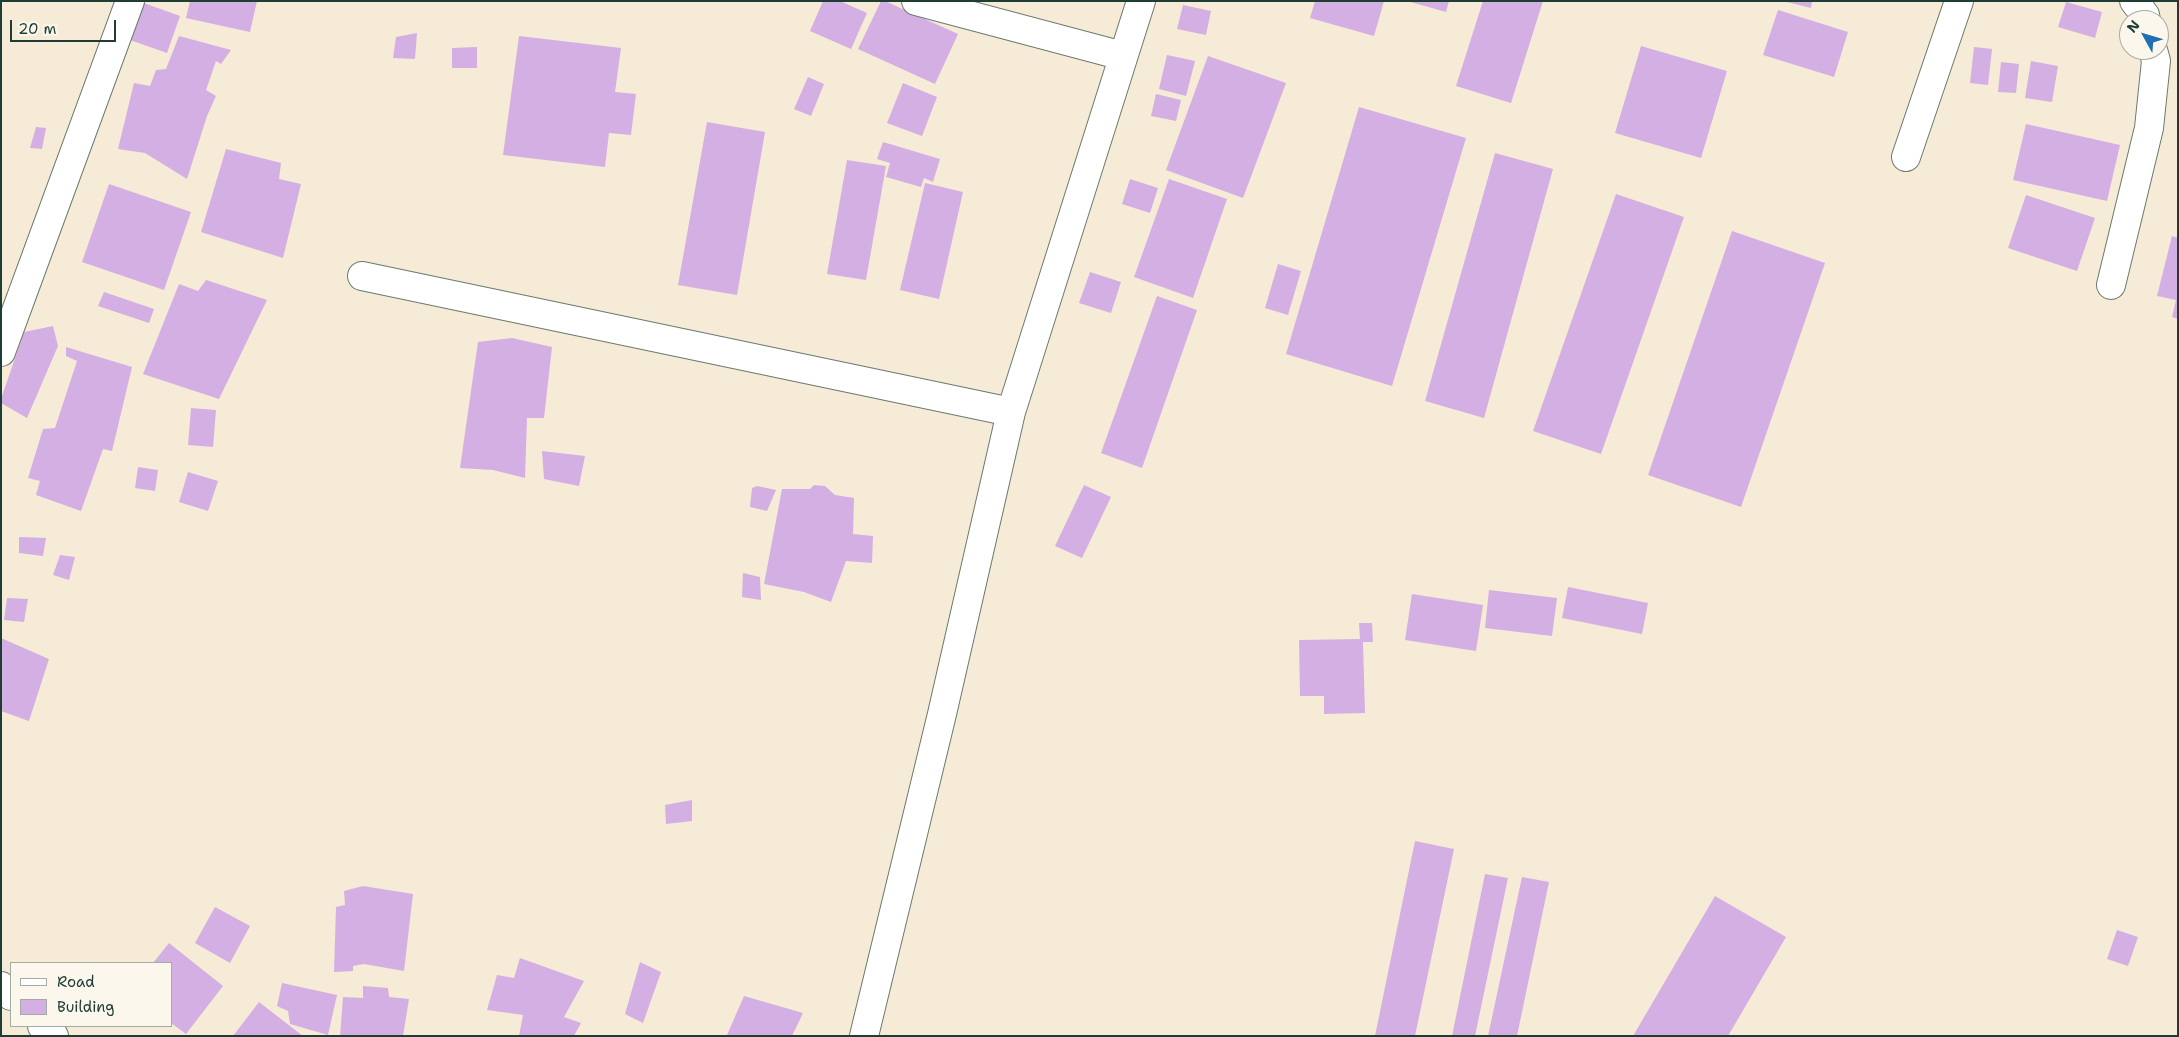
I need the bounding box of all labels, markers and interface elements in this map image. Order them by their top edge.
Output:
scale bar [12,10,119,42]
north arrow [2119,10,2169,60]
text: N [2123,16,2144,36]
text: 20 m [18,19,57,39]
legend [10,962,172,1027]
text: Road [57,972,95,992]
text: Building [57,997,114,1017]

